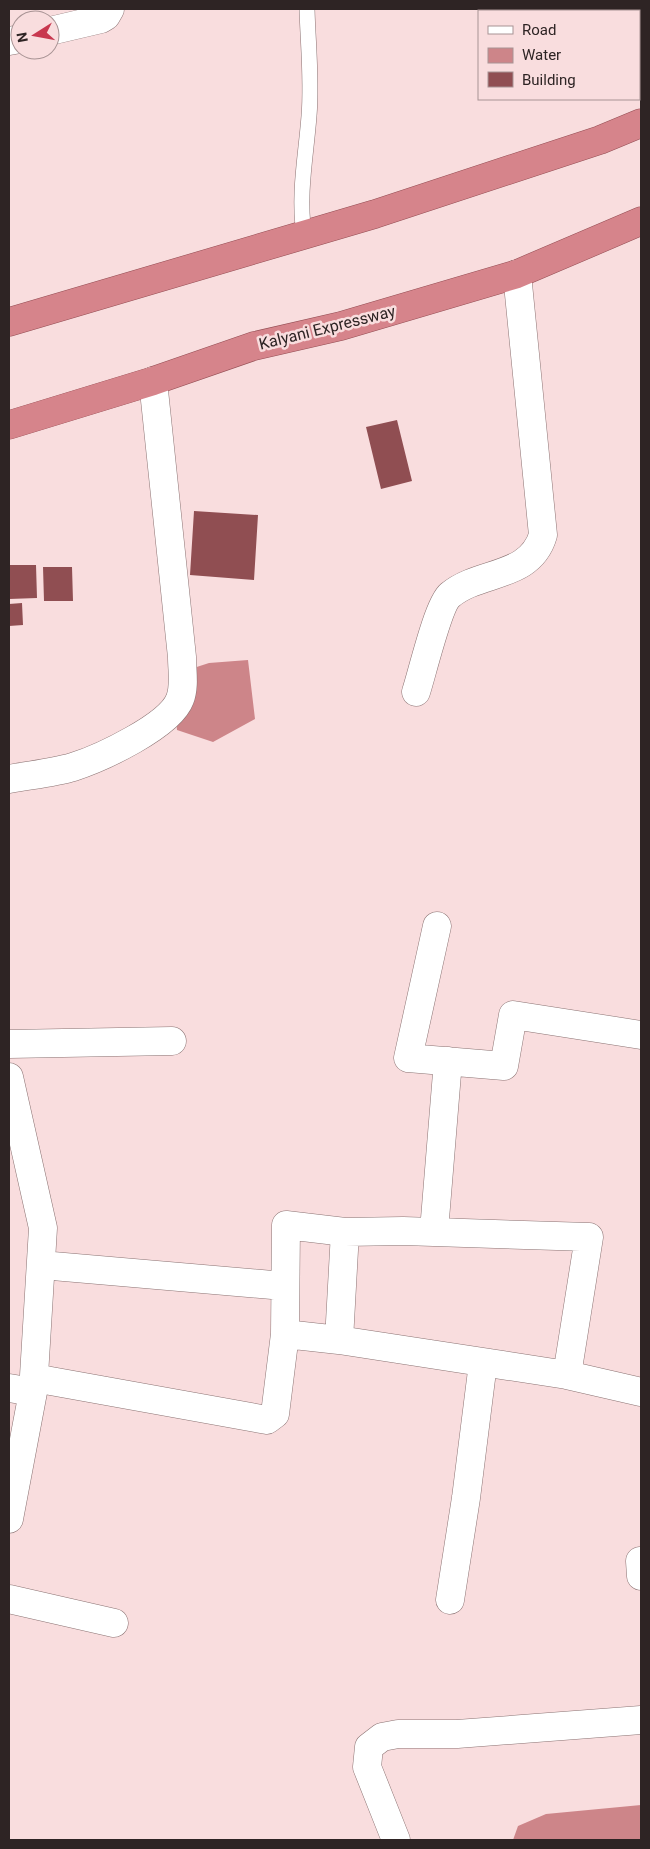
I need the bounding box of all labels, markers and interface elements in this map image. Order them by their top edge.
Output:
north arrow [10,10,60,60]
legend [478,10,640,100]
text: Road [522,21,556,39]
text: N [13,31,31,44]
text: Water [522,46,561,64]
text: Building [522,71,576,89]
street label: Kalyani Expressway [257,301,398,354]

